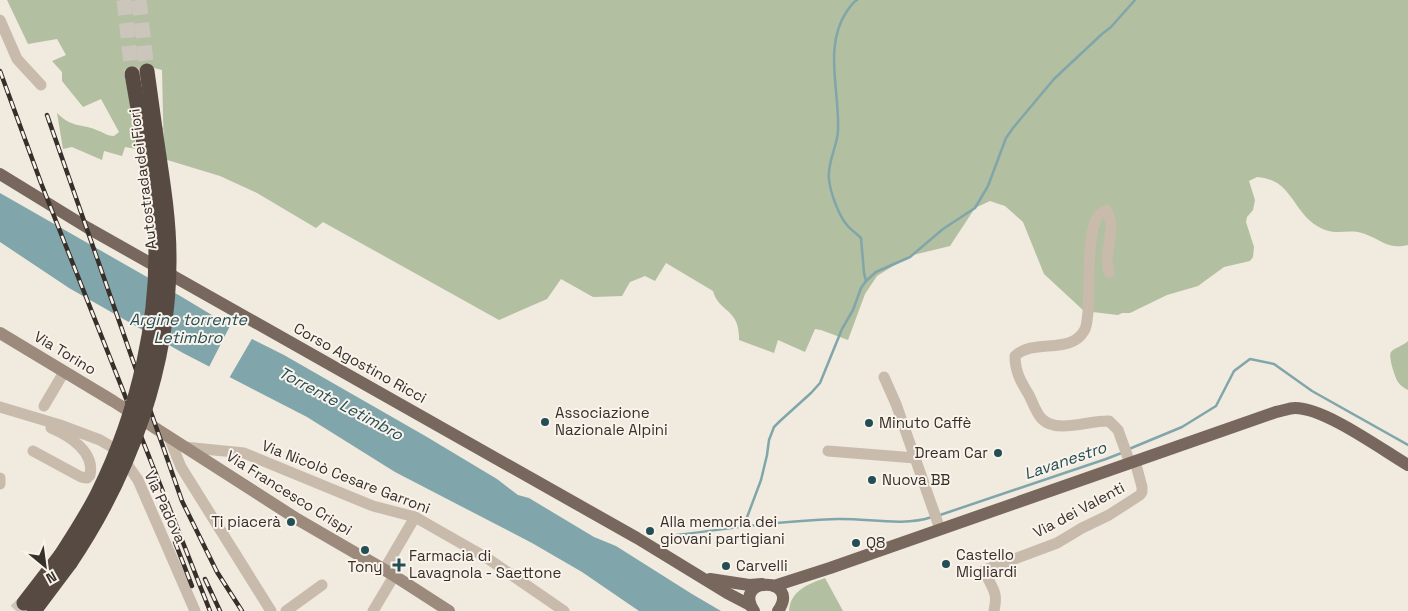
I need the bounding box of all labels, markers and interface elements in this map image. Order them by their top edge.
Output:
street label: Autostrada dei Fiori [124,108,161,250]
water label: Argine torrente Letimbro [129,309,247,348]
street label: Corso Agostino Ricci [290,318,430,407]
street label: Via Torino [31,327,100,379]
water label: Torrente Letimbro [275,362,408,446]
place label: Associazione Nazionale Alpini [555,403,668,439]
place label: Minuto Caffè [879,413,972,432]
marker: Associazione Nazionale Alpini [539,416,551,428]
marker: Minuto Caffè [863,417,875,429]
street label: Via Nicolò Cesare Garroni [259,436,433,517]
water label: Lavanestro [1021,436,1110,484]
place label: Dream Car [914,443,988,462]
street label: Via Francesco Crispi [223,446,356,539]
marker: Dream Car [992,447,1004,459]
street label: Via Padova [140,468,191,546]
place label: Nuova BB [882,470,950,489]
marker: Nuova BB [866,474,878,486]
street label: Via dei Valenti [1030,478,1128,542]
place label: Ti piacerà [211,512,281,531]
place label: Alla memoria dei giovani partigiani [660,512,785,548]
marker: Ti piacerà [285,516,297,528]
marker: Alla memoria dei giovani partigiani [644,525,656,537]
place label: Q8 [866,533,885,552]
marker: Q8 [850,537,862,549]
north arrow [20,541,70,591]
marker: Tony [359,544,371,556]
place label: Castello Migliardi [956,545,1017,581]
place label: Farmacia di Lavagnola - Saettone [409,546,561,582]
place label: Carvelli [736,556,788,575]
place label: Tony [348,557,382,576]
marker: Castello Migliardi [940,558,952,570]
marker: Farmacia di Lavagnola - Saettone [393,559,405,571]
marker: Carvelli [720,560,732,572]
text: N [43,567,60,588]

